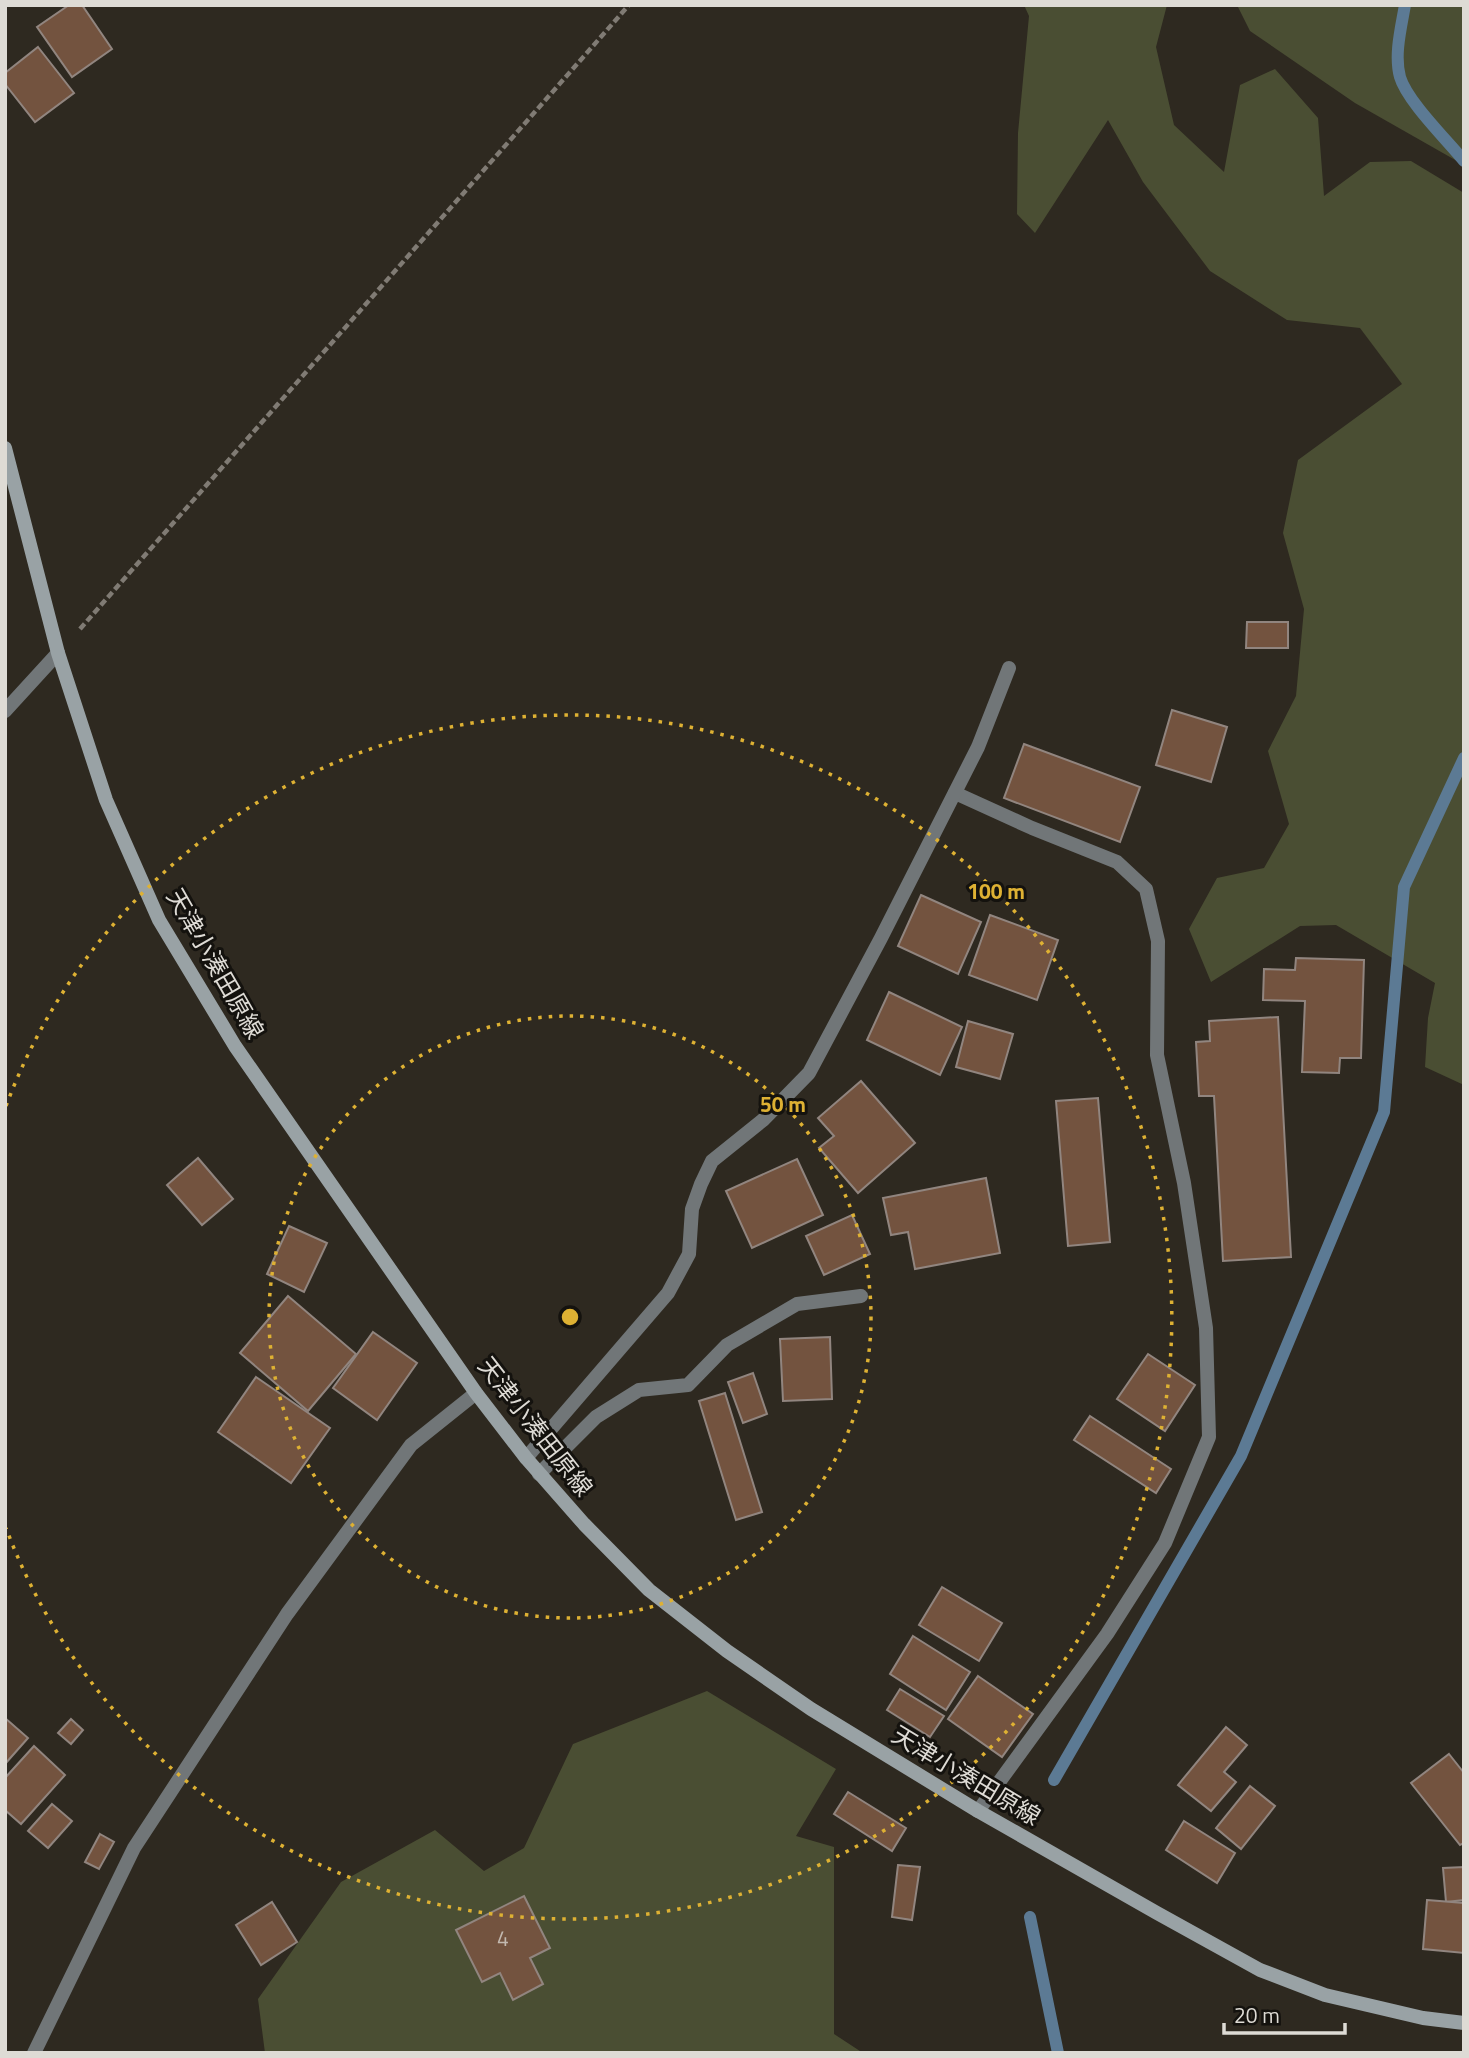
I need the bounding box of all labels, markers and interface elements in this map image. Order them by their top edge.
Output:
text: 100 m [967,875,1025,907]
street label: 天津小湊田原線 [158,882,273,1045]
text: 50 m [760,1088,806,1120]
centre of rings [558,1305,582,1329]
street label: 天津小湊田原線 [470,1349,602,1504]
street label: 天津小湊田原線 [885,1716,1048,1834]
house number: 4 [497,1922,509,1954]
scale bar [1224,1992,1345,2036]
text: 20 m [1234,1999,1280,2031]

